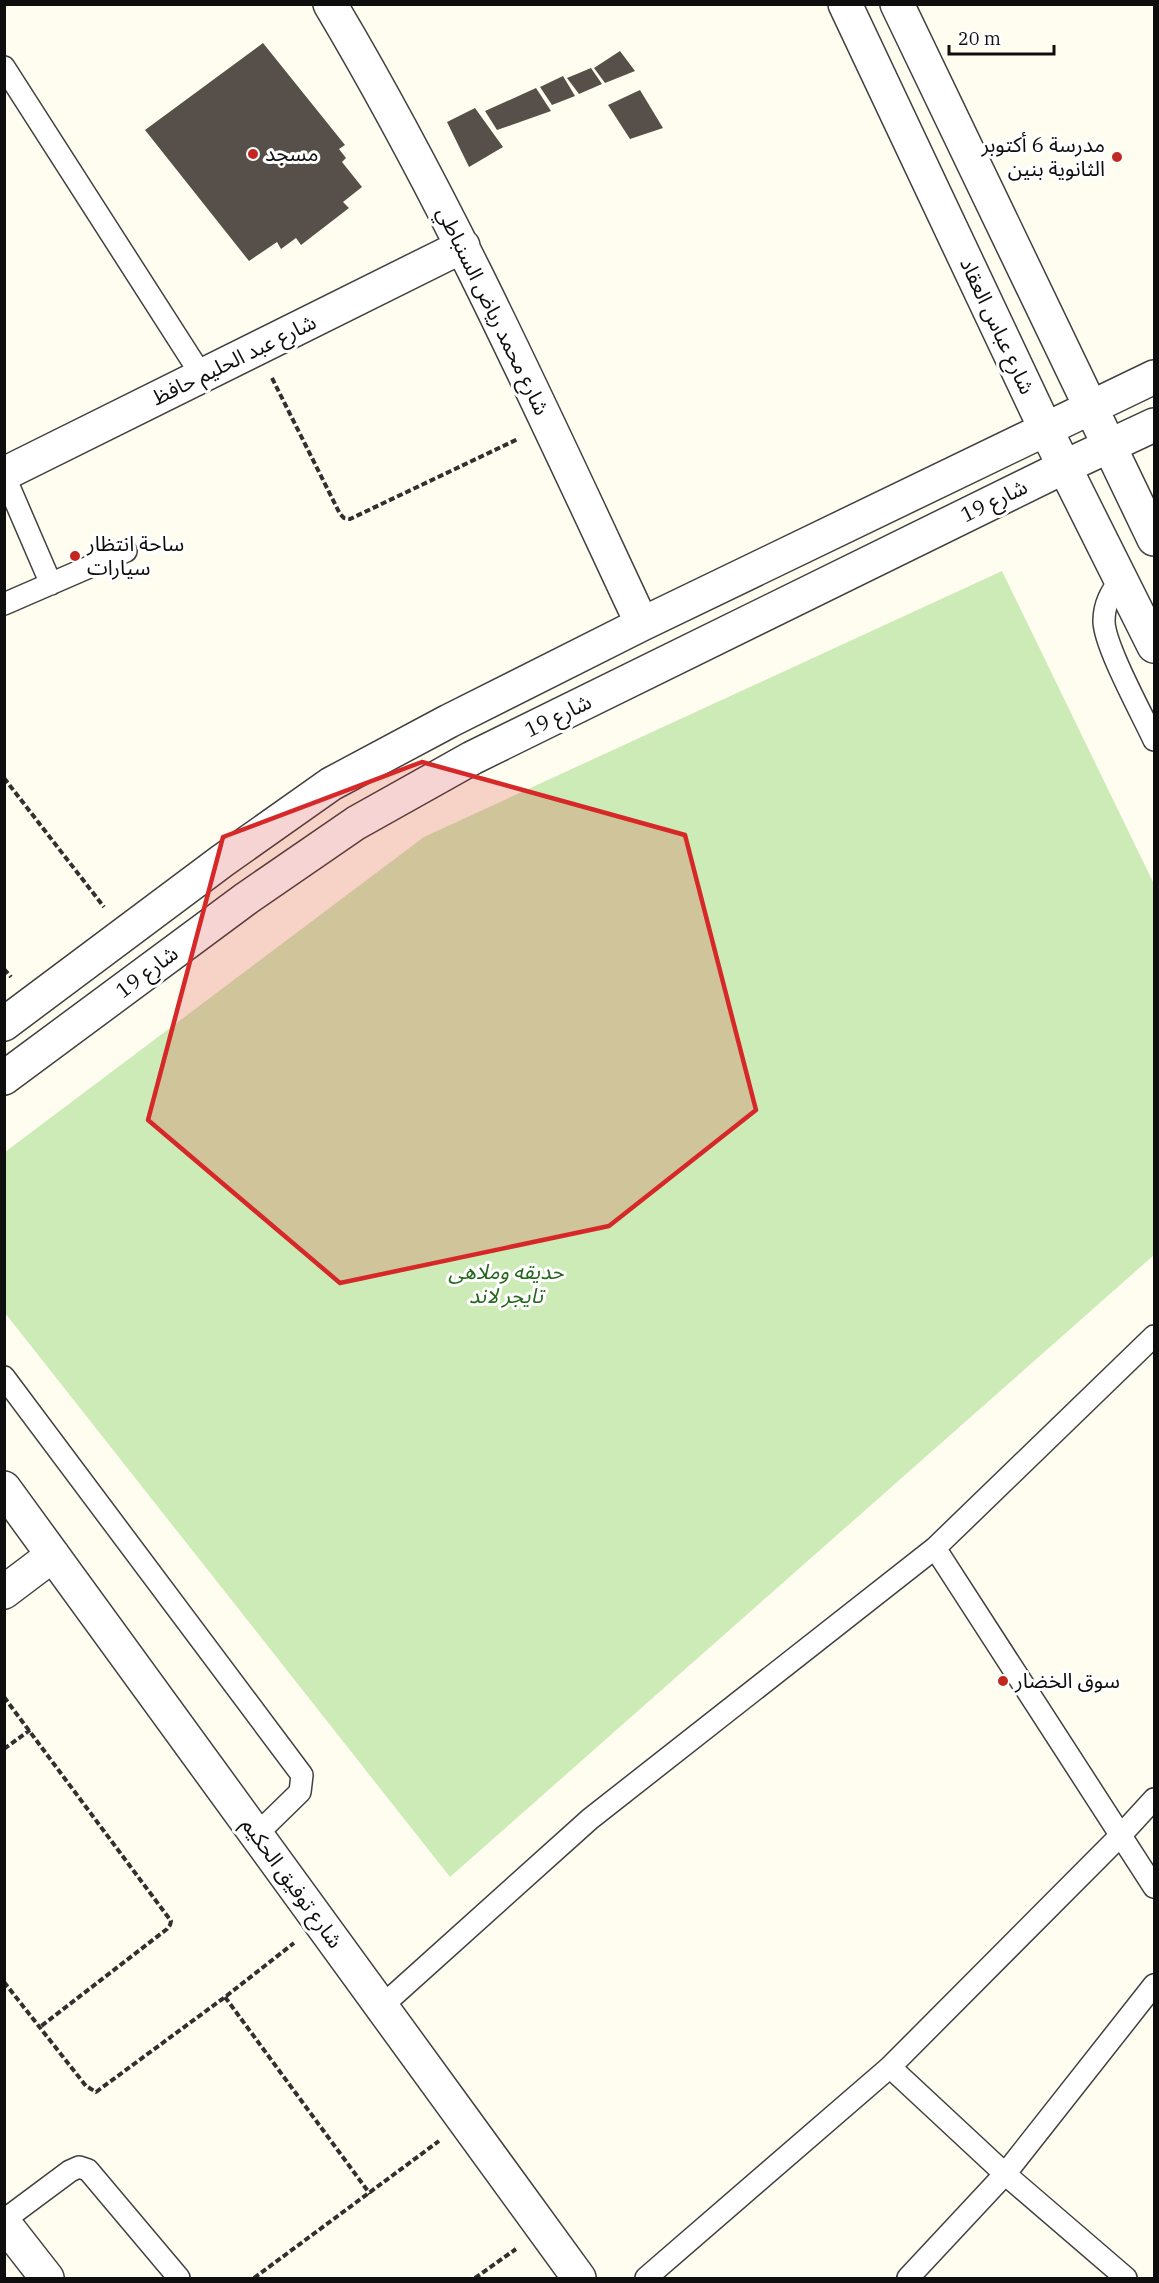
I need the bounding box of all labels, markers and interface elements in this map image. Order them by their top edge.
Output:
scale bar [949,18,1054,56]
text: 20 m [958,27,1001,50]
place label: مدرسة 6 أكتوبر الثانوية بنين [980,130,1105,182]
place label: مسجد [265,139,318,167]
marker: مسجد [246,147,260,161]
marker: مدرسة 6 أكتوبر الثانوية بنين [1110,150,1124,164]
street label: شارع محمد رياض السنباطي [429,202,557,421]
street label: شارع عباس العقاد [952,253,1042,399]
street label: شارع عبد الحليم حافظ [147,307,321,413]
street label: شارع 19 [956,472,1032,530]
place label: ساحة انتظار سيارات [86,529,184,581]
marker: ساحة انتظار سيارات [68,549,82,563]
street label: شارع 19 [520,687,596,745]
street label: شارع 19 [110,939,184,1005]
park label: حديقه وملاهى تايجر لاند [448,1257,564,1309]
place label: سوق الخضار [1014,1666,1120,1694]
marker: سوق الخضار [996,1674,1010,1688]
street label: شارع توفيق الحكيم [234,1811,350,1955]

